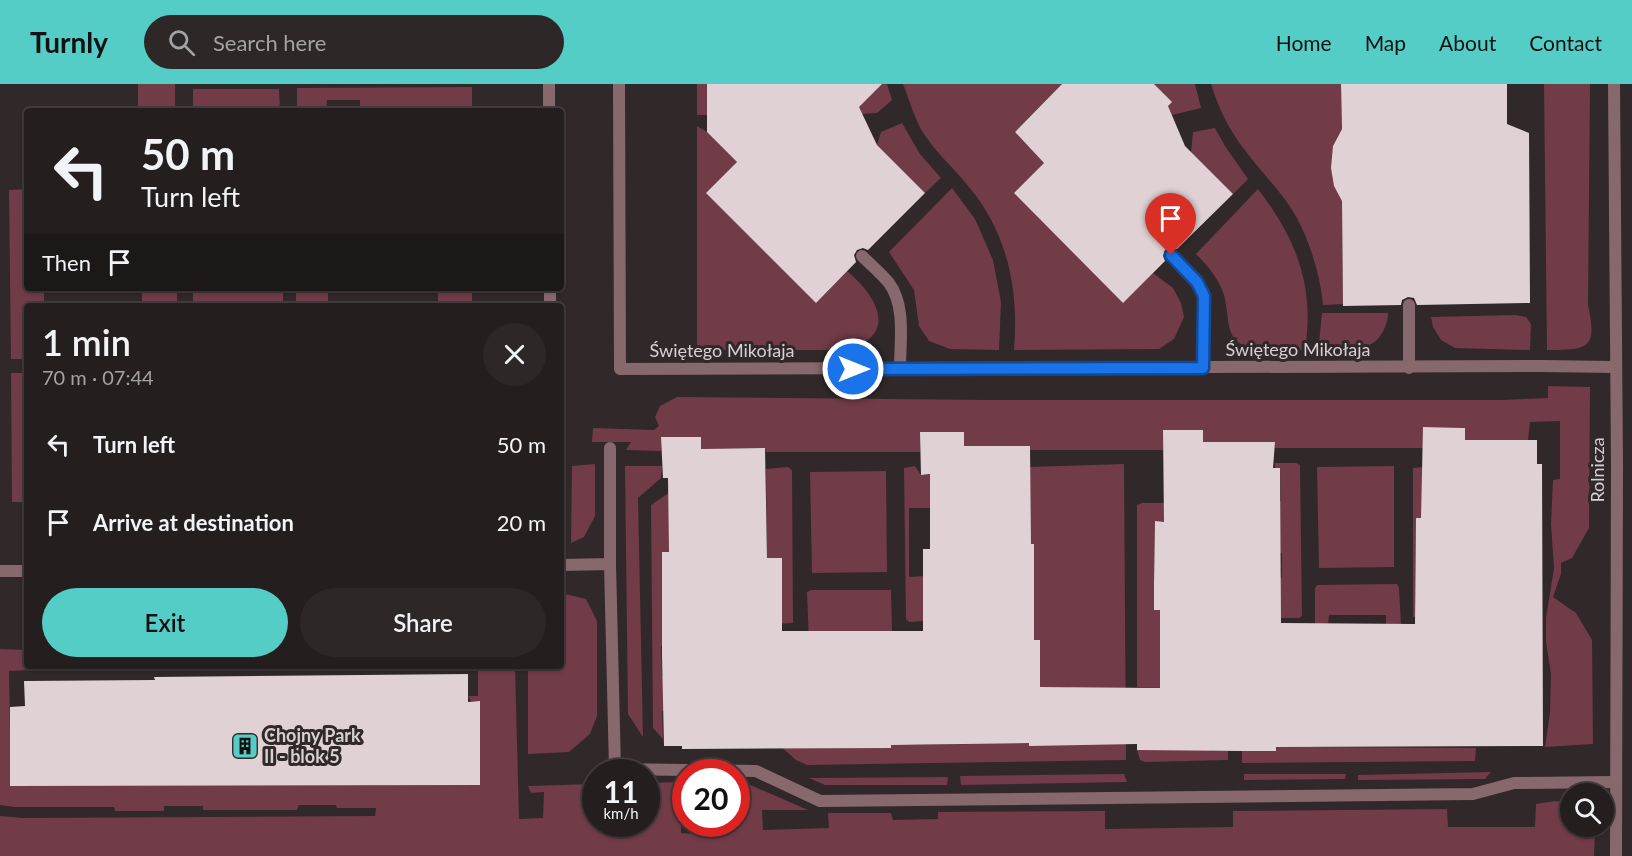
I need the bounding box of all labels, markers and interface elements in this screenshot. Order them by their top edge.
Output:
search box [144,15,564,69]
text: Turnly [30,25,108,59]
icon: search [165,26,198,59]
text: Search here [213,29,326,56]
text: Home [1276,30,1332,55]
text: Map [1365,30,1406,55]
text: About [1439,30,1496,55]
text: Contact [1529,30,1602,55]
text: 50 m [141,129,235,179]
icon: left [42,132,120,210]
text: Turn left [141,180,240,213]
pin [1145,193,1196,255]
icon: arrive [1154,202,1187,235]
icon: arrive [103,246,136,279]
text: Then [42,249,91,276]
text: 1 min [42,320,131,364]
button: close [483,323,546,386]
position arrow [821,337,885,401]
street label: Świętego Mikołaja [1226,338,1370,360]
street label: Świętego Mikołaja [650,339,794,361]
text: 70 m · 07:44 [42,365,154,389]
icon: left [42,428,75,461]
text: Turn left [93,431,175,458]
text: 50 m [497,431,546,458]
street label: Rolnicza [1586,437,1608,503]
icon: arrive [42,506,75,539]
text: Arrive at destination [93,509,294,536]
text: 20 m [497,509,546,536]
button: Exit [42,588,288,657]
button: Share [300,588,546,657]
place label: Chojny Park II - blok 5 [264,724,361,767]
building icon: Chojny Park II - blok 5 [230,731,260,761]
speed limit sign: 20 [672,759,750,837]
text: 11 [604,773,638,809]
map controls [1560,783,1614,837]
button: search [1560,783,1614,837]
text: km/h [603,804,639,822]

